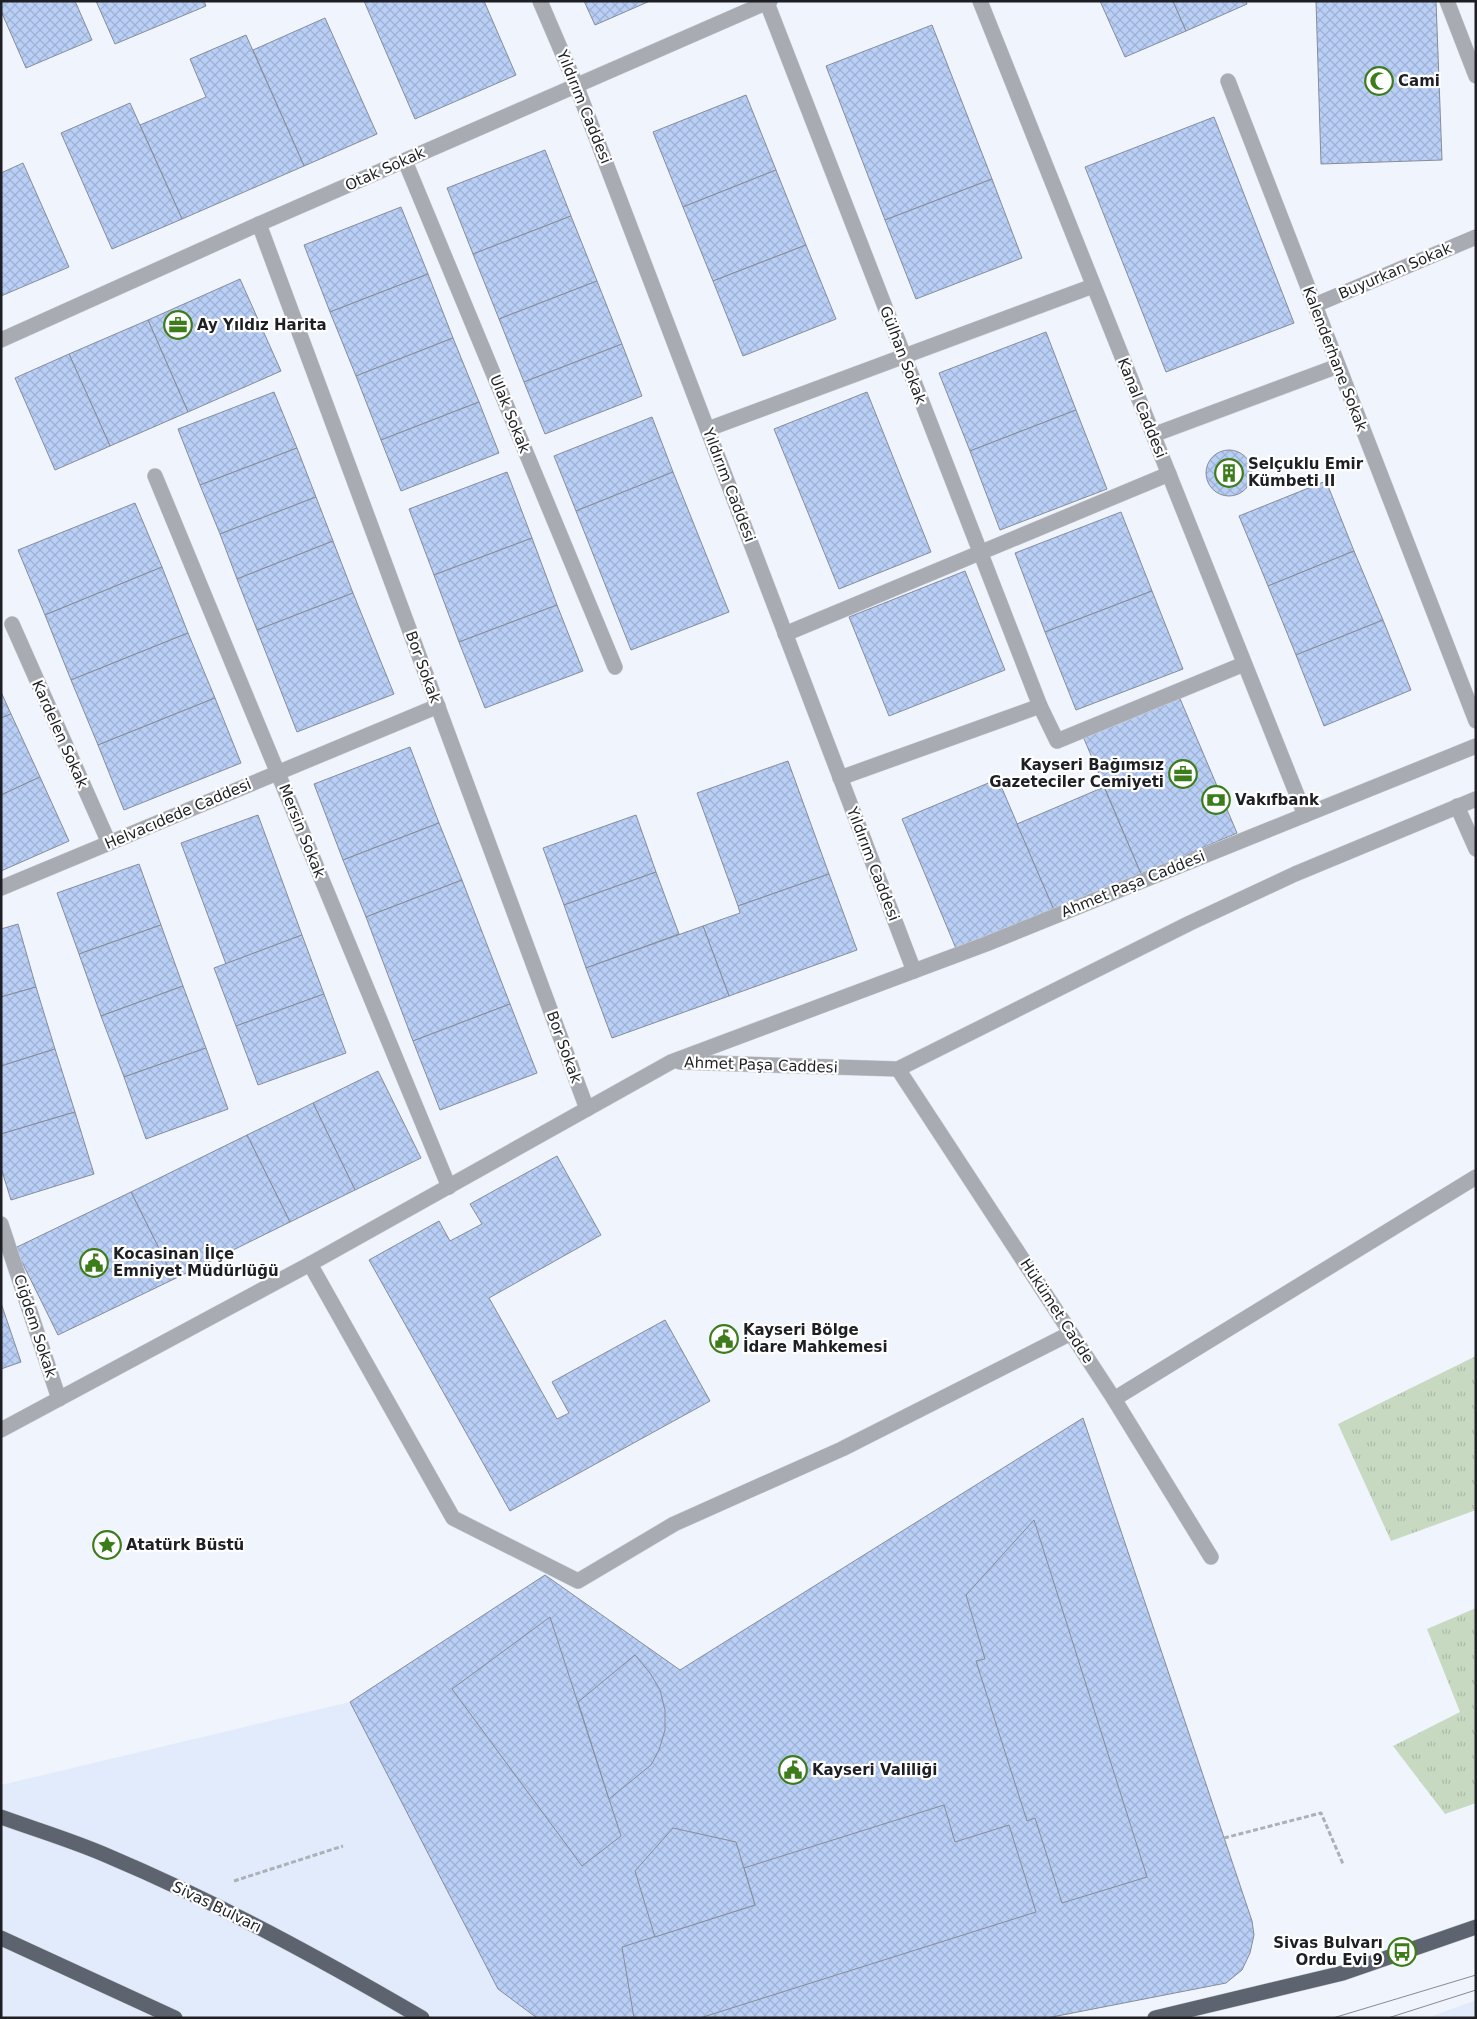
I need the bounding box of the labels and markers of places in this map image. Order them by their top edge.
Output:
mosque icon: Cami [1364,66,1394,96]
place label: Cami [1398,72,1440,90]
office icon: Ay Yıldız Harita [163,310,193,340]
place label: Ay Yıldız Harita [197,316,327,334]
place label: Selçuklu Emir Kümbeti II [1248,455,1364,490]
building icon: Selçuklu Emir Kümbeti II [1214,458,1244,488]
place label: Kayseri Bağımsız Gazeteciler Cemiyeti [989,756,1164,791]
office icon: Kayseri Bağımsız Gazeteciler Cemiyeti [1168,759,1198,789]
bank icon: Vakıfbank [1201,785,1231,815]
place label: Vakıfbank [1235,791,1320,809]
place label: Kocasinan İlçe Emniyet Müdürlüğü [113,1244,279,1280]
public building icon: Kocasinan İlçe Emniyet Müdürlüğü [79,1248,109,1278]
place label: Kayseri Bölge İdare Mahkemesi [743,1321,888,1356]
public building icon: Kayseri Bölge İdare Mahkemesi [709,1324,739,1354]
place icon: Atatürk Büstü [92,1530,122,1560]
place label: Atatürk Büstü [126,1536,244,1554]
public building icon: Kayseri Valiliği [778,1755,808,1785]
place label: Kayseri Valiliği [812,1761,937,1779]
place label: Sivas Bulvarı Ordu Evi 9 [1273,1934,1383,1969]
bus stop icon: Sivas Bulvarı Ordu Evi 9 [1387,1937,1417,1967]

